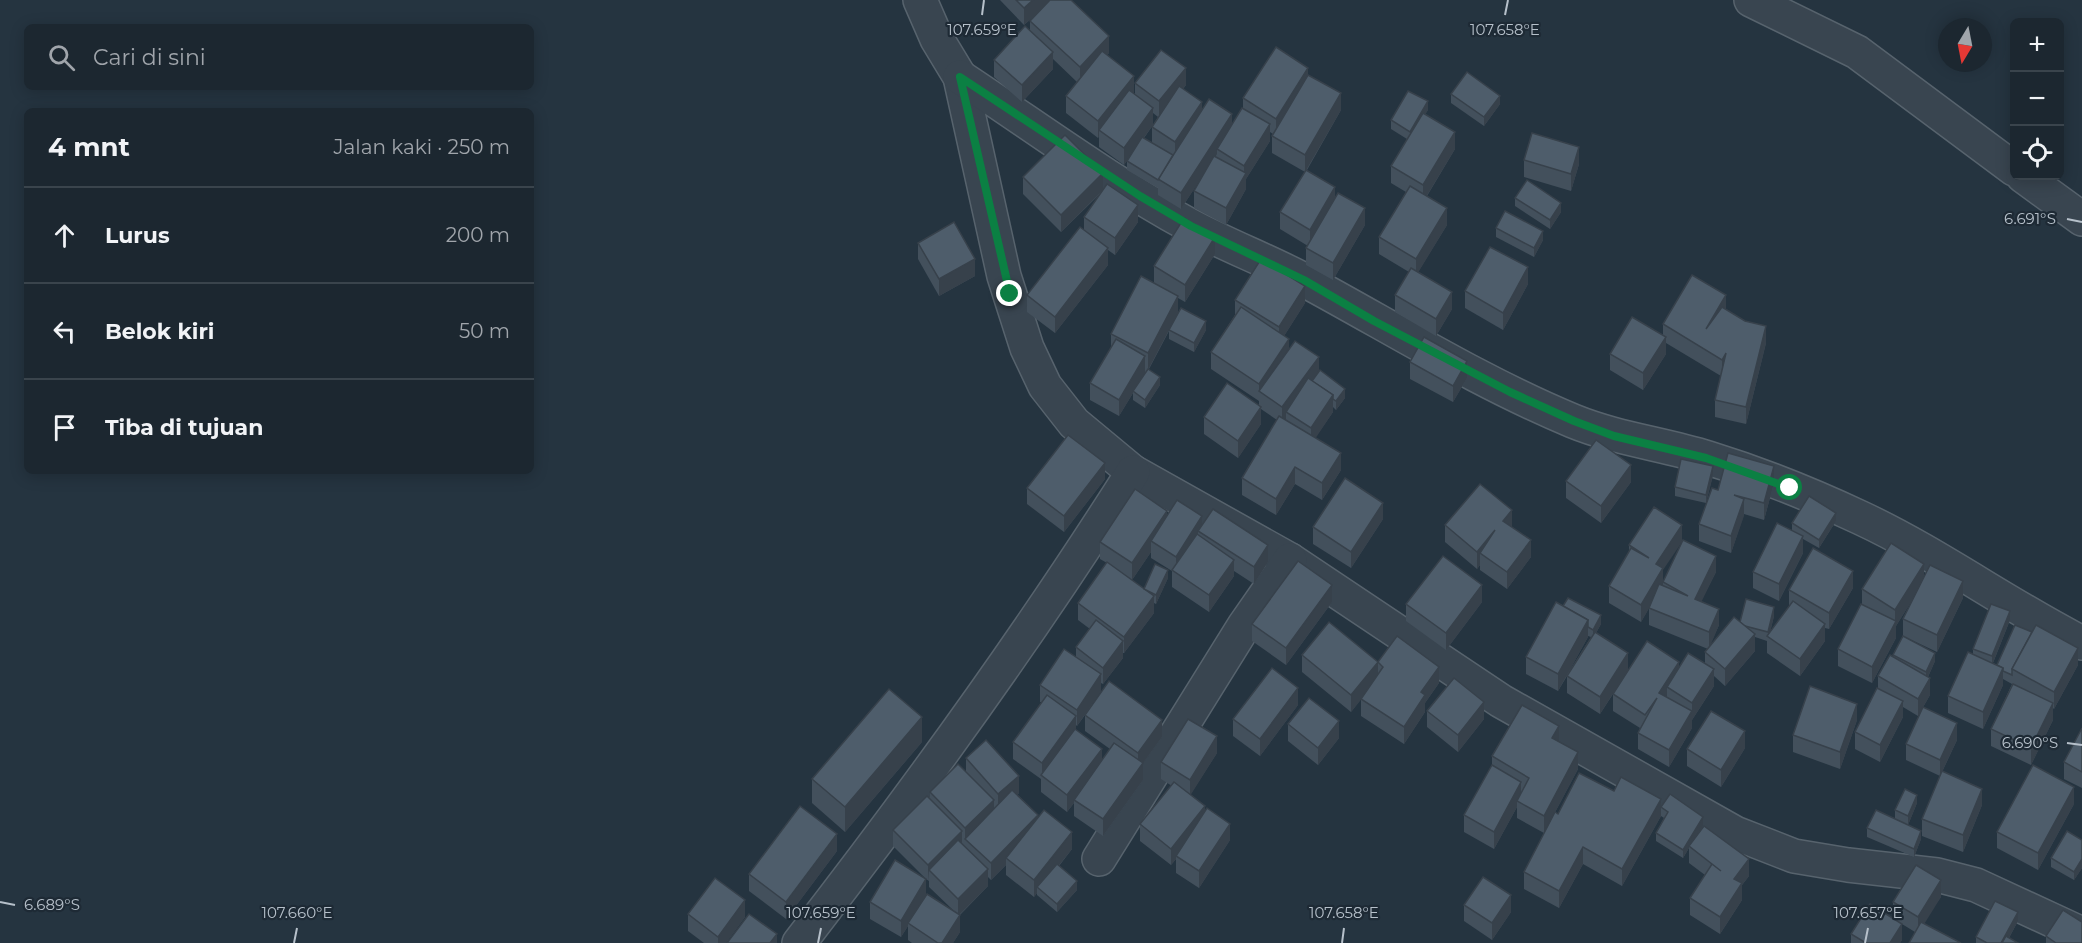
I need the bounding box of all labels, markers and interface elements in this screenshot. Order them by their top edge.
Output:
north arrow [1938,18,1992,72]
map controls [2010,18,2064,180]
button: + [2010,18,2064,72]
text: 107.659°E [947,20,1017,39]
text: 107.658°E [1470,20,1540,39]
search box [24,24,534,90]
icon: search [45,41,78,74]
text: Cari di sini [93,44,206,71]
button: − [2010,72,2064,126]
button: locate [2010,126,2064,180]
text: 4 mnt [48,131,130,163]
text: Jalan kaki · 250 m [333,135,510,159]
text: 6.691°S [2004,209,2056,228]
icon: ahead [48,219,81,252]
text: Lurus [105,222,170,249]
text: 200 m [446,223,510,247]
route end [996,280,1022,306]
icon: left [48,315,81,348]
text: Belok kiri [105,318,214,345]
text: 50 m [459,319,510,343]
icon: arrive [48,411,81,444]
text: Tiba di tujuan [105,414,263,441]
route start [1776,474,1802,500]
text: 6.690°S [2002,733,2058,752]
text: 6.689°S [24,895,80,914]
text: 107.660°E [262,903,332,922]
text: 107.659°E [786,903,856,922]
text: 107.658°E [1309,903,1379,922]
text: 107.657°E [1834,903,1902,922]

